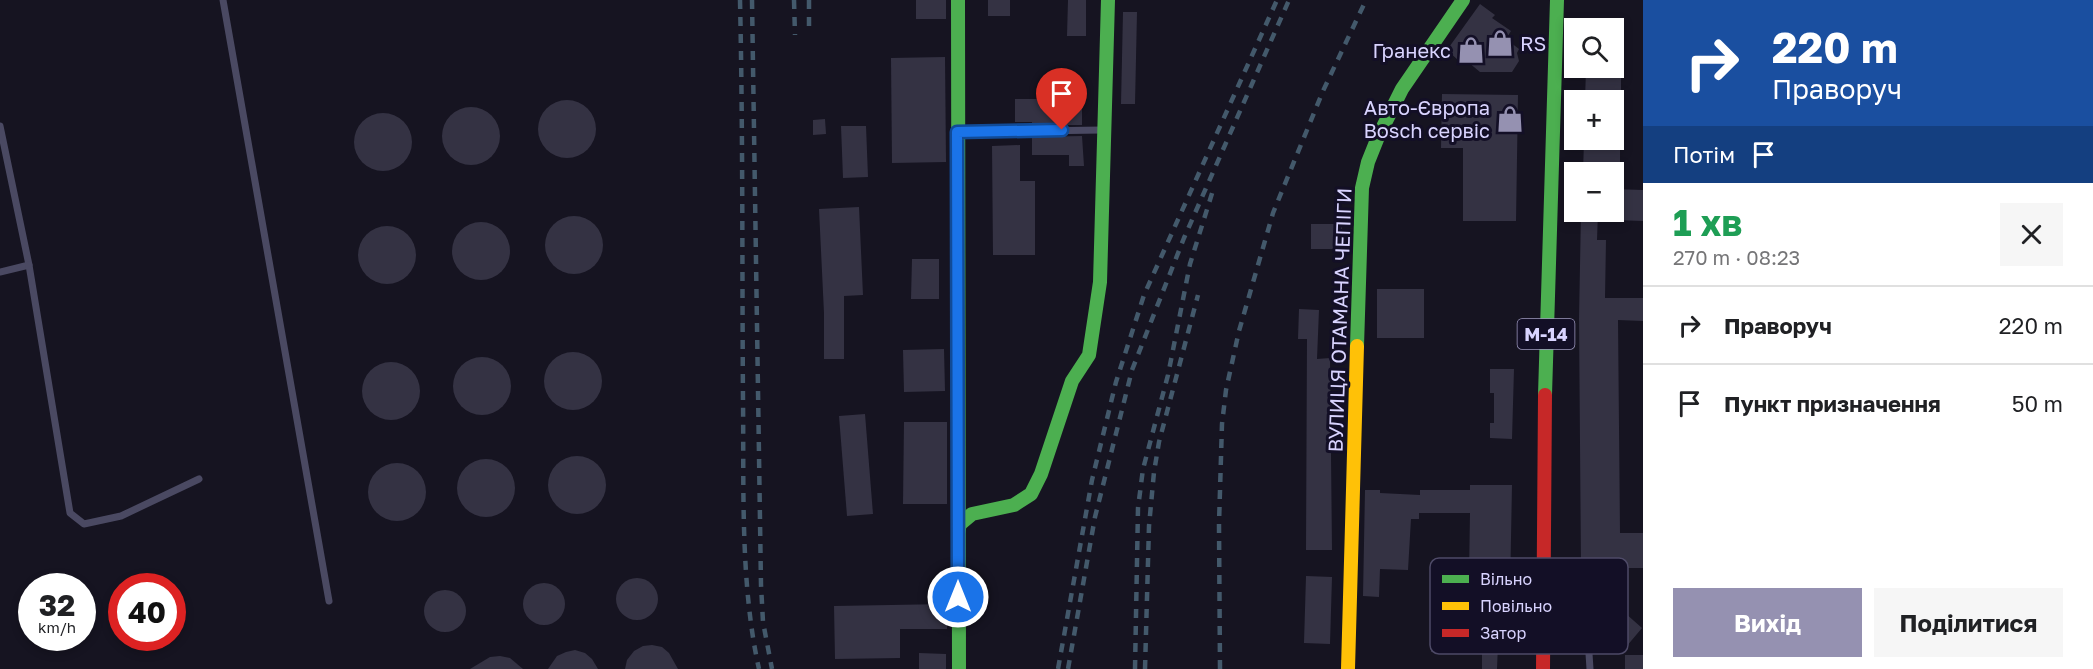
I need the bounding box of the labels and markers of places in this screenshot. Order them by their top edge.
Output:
shop icon: RS [1485,28,1515,58]
place label: RS [1520,31,1546,55]
shop icon: Гранекс [1456,35,1486,65]
place label: Гранекс [1373,38,1451,62]
pin [1036,68,1087,130]
place label: Авто-Європа Bosch сервіс [1363,95,1490,142]
shop icon: Авто-Європа Bosch сервіс [1495,104,1525,134]

